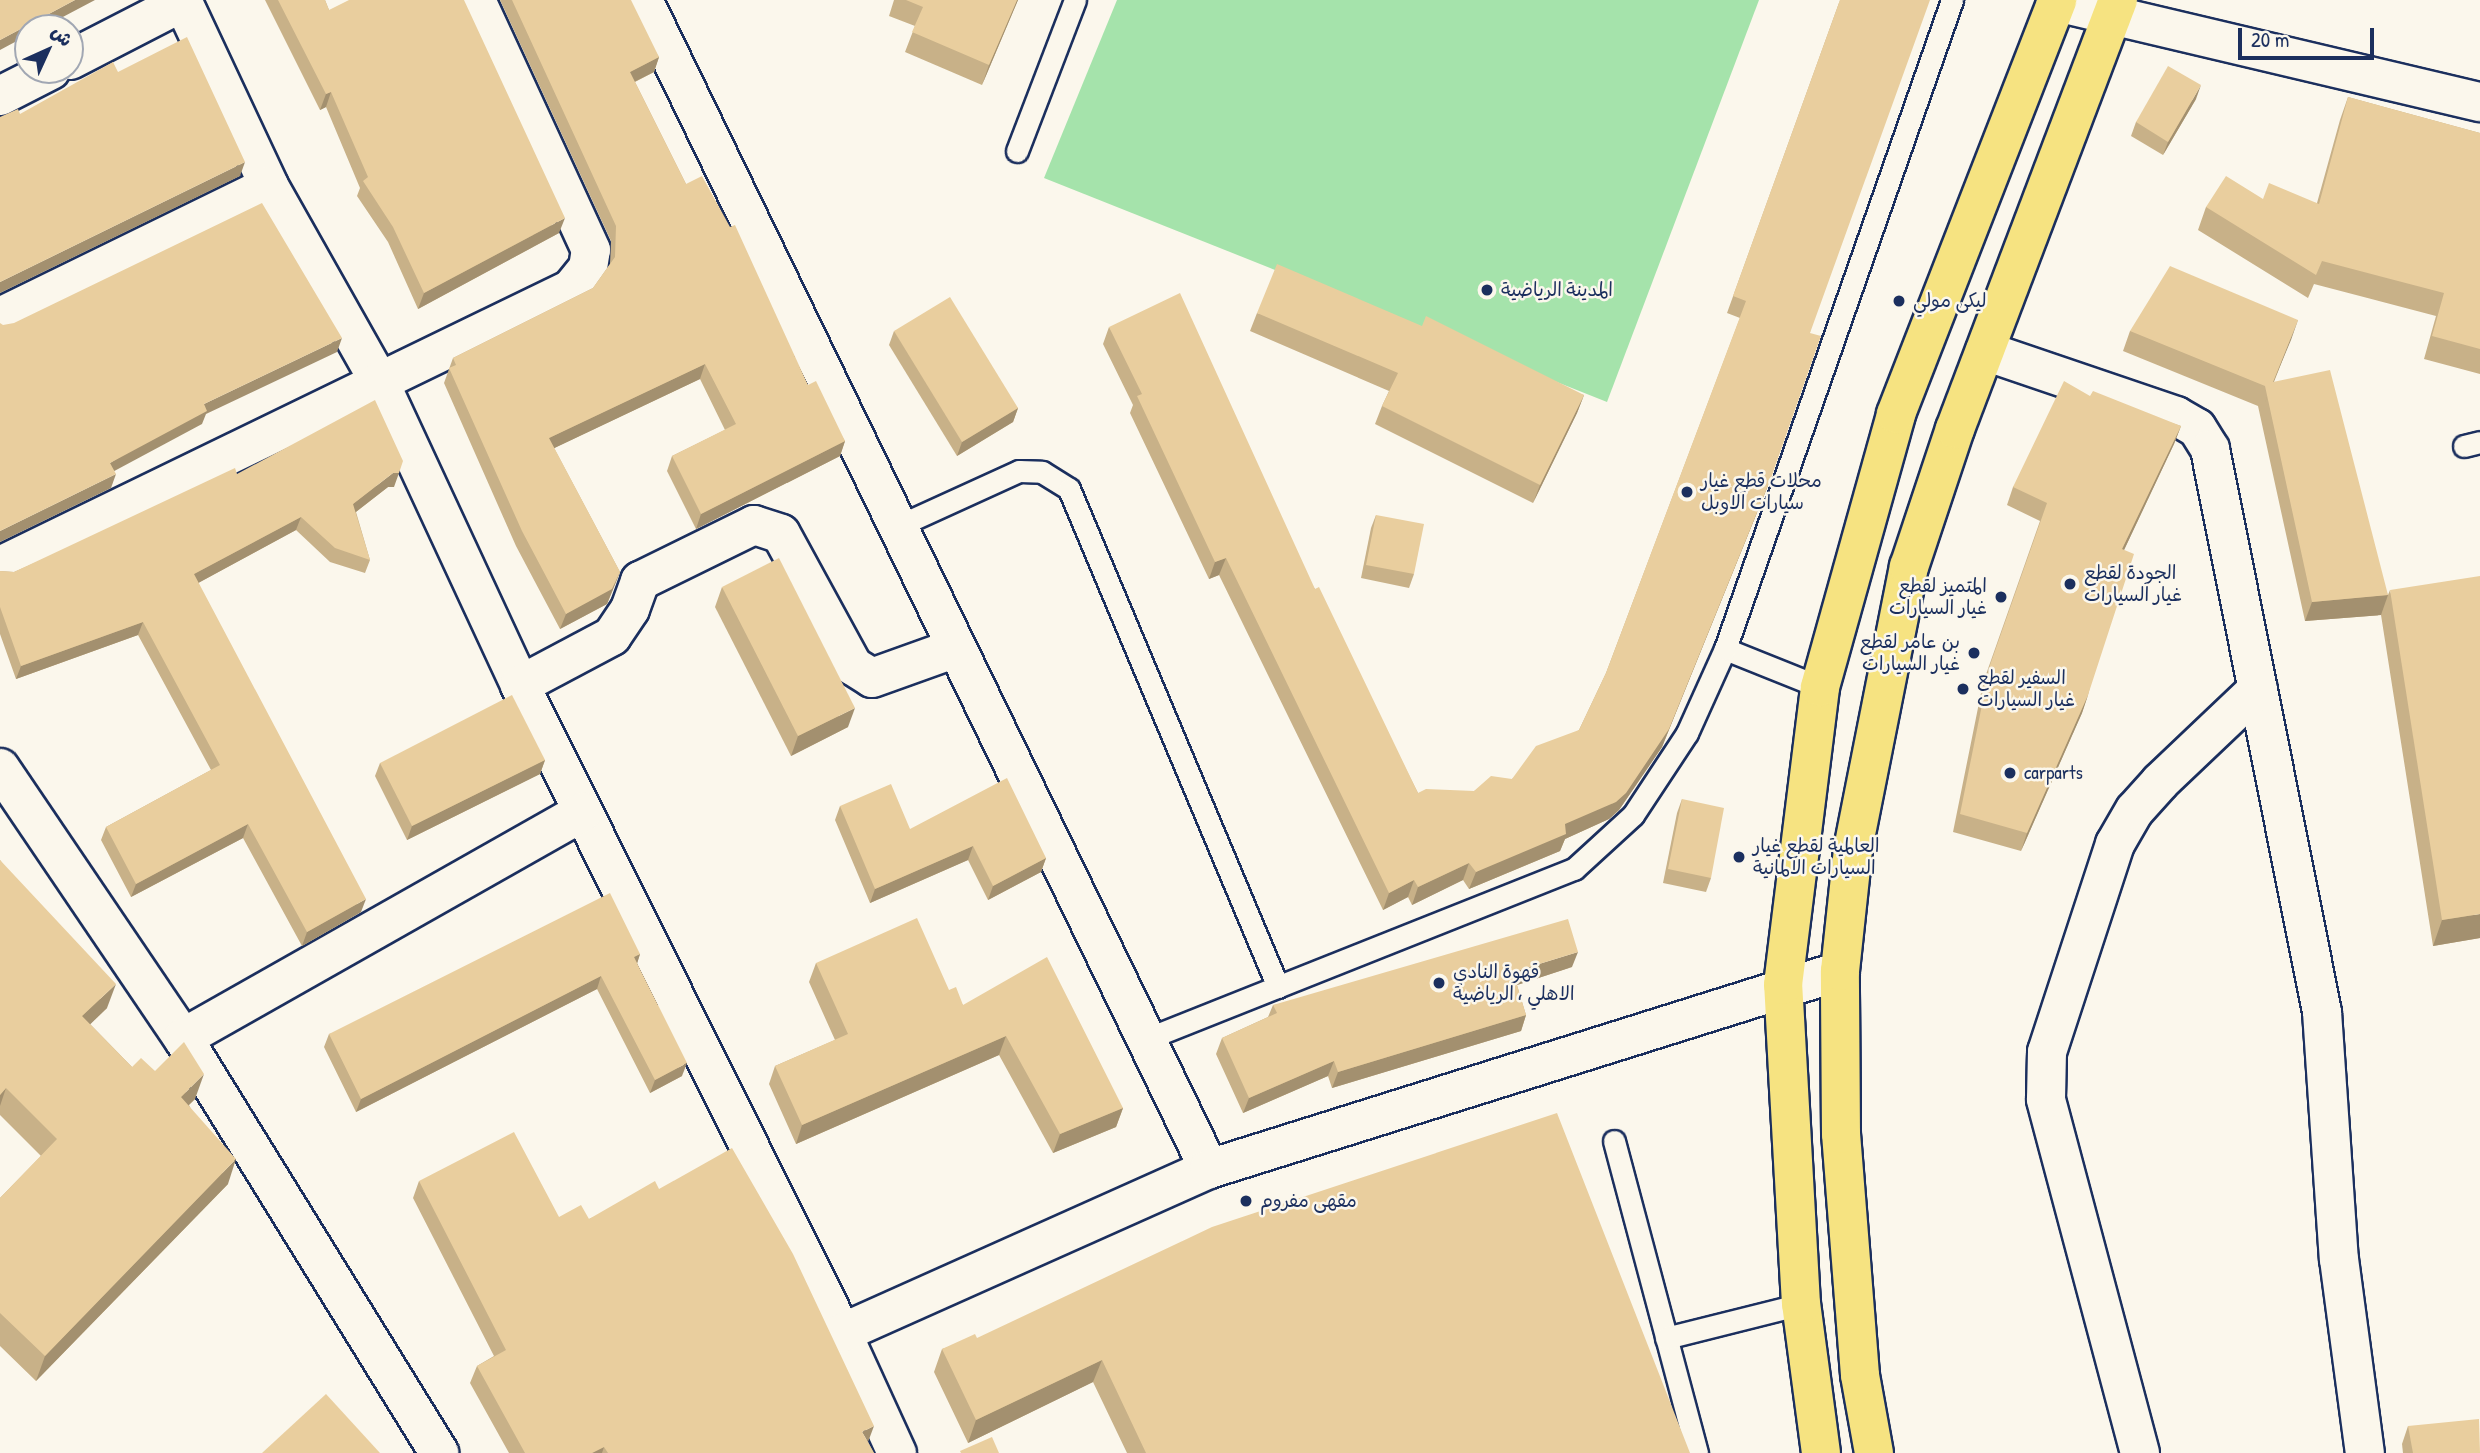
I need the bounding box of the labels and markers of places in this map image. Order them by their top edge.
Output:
place label: المدينة الرياضية [1501,279,1613,301]
marker: المدينة الرياضية [1479,282,1495,298]
place label: ليكى مولي [1913,290,1986,312]
marker: ليكى مولي [1891,293,1907,309]
place label: محلات قطع غيار سيارات الاوبل [1701,470,1822,514]
marker: محلات قطع غيار سيارات الاوبل [1679,484,1695,500]
place label: الجودة لقطع غيار السيارات [2084,562,2182,606]
place label: المتميز لقطع غيار السيارات [1889,575,1987,619]
marker: الجودة لقطع غيار السيارات [2062,576,2078,592]
marker: المتميز لقطع غيار السيارات [1993,589,2009,605]
place label: بن عامر لقطع غيار السيارات [1860,631,1960,675]
marker: بن عامر لقطع غيار السيارات [1966,645,1982,661]
place label: السفير لقطع غيار السيارات [1977,667,2075,711]
marker: السفير لقطع غيار السيارات [1955,681,1971,697]
place label: carparts [2024,762,2083,784]
marker: carparts [2002,765,2018,781]
place label: العالمية لقطع غيار السيارات الالمانية [1753,835,1880,879]
marker: العالمية لقطع غيار السيارات الالمانية [1731,849,1747,865]
place label: قهوة النادي الاهلي ، الرياضية [1453,961,1575,1005]
marker: قهوة النادي الاهلي ، الرياضية [1431,975,1447,991]
place label: مقهى مفروم [1260,1190,1357,1212]
marker: مقهى مفروم [1238,1193,1254,1209]

